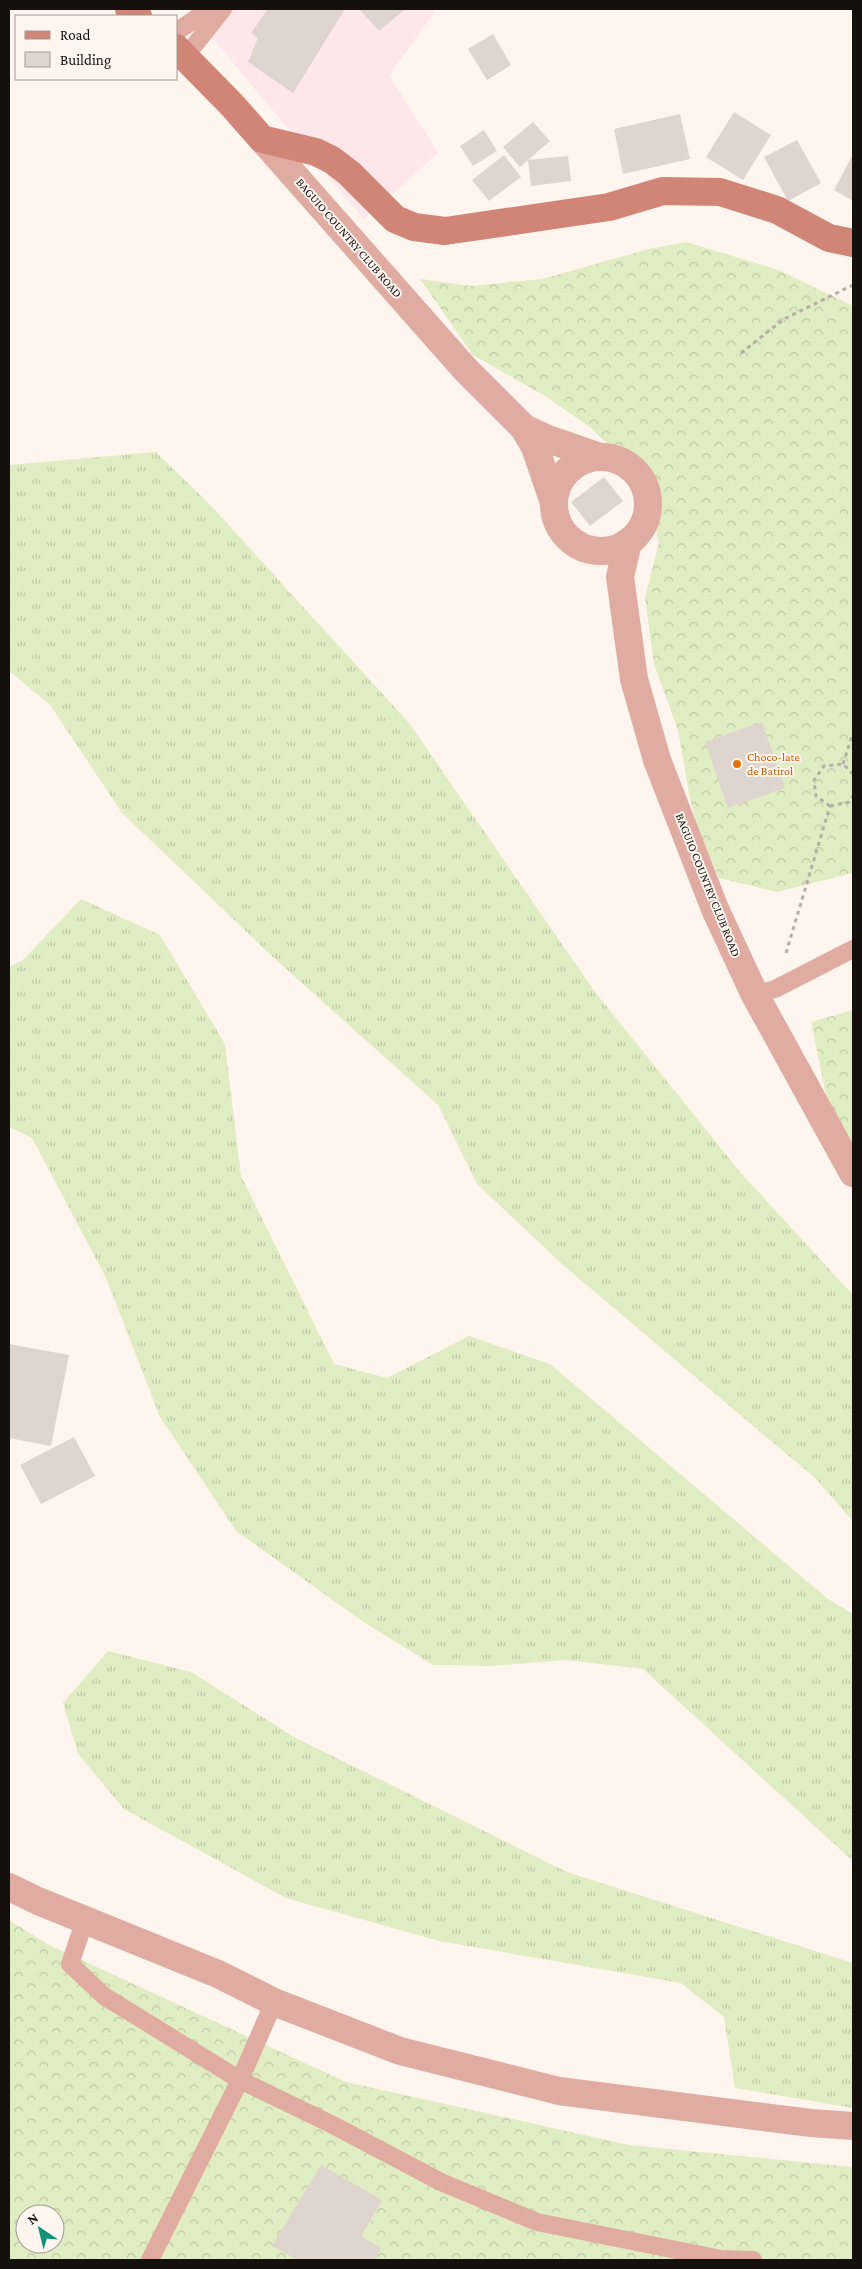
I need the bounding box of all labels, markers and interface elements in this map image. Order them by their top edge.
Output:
legend [15,15,178,80]
text: Road [60,27,91,43]
text: Building [60,52,111,69]
street label: BAGUIO COUNTRY CLUB ROAD [293,175,405,301]
place label: Choco-late de Batirol [747,750,800,778]
marker: Choco-late de Batirol [731,758,743,770]
street label: BAGUIO COUNTRY CLUB ROAD [673,811,743,959]
north arrow [15,2204,65,2254]
text: N [24,2209,41,2228]

